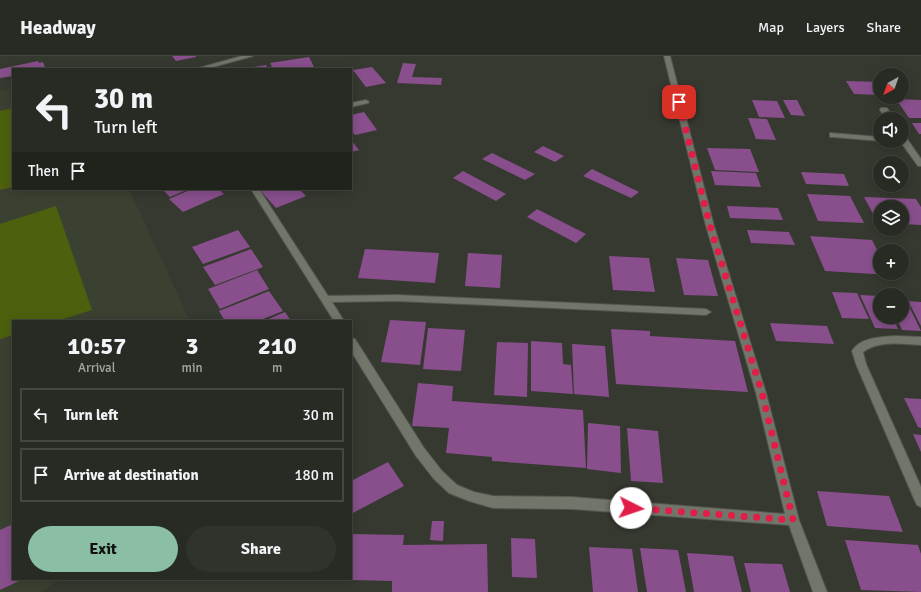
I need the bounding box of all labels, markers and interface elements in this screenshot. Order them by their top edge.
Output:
text: Headway [20,16,96,40]
text: Map [758,19,784,36]
text: Layers [806,19,845,36]
text: Share [867,19,901,36]
north arrow [873,68,909,104]
map controls [873,68,909,324]
text: 30 m [94,82,153,116]
icon: left [28,84,80,136]
pin [662,85,696,119]
icon: arrive [668,91,690,113]
button: sound [873,112,909,148]
text: Turn left [94,116,157,138]
button: search [873,156,909,192]
icon: arrive [67,160,89,182]
text: Then [28,162,59,180]
button: layers [873,200,909,236]
button: + [873,244,909,280]
button: − [873,288,909,324]
text: 10:57 [67,331,126,361]
text: 3 [186,331,198,361]
text: 210 [258,331,297,361]
text: Arrival [78,360,115,376]
text: min [182,360,203,376]
text: m [272,360,282,376]
icon: left [30,404,52,426]
text: Turn left [64,406,118,424]
text: 30 m [303,406,334,424]
icon: arrive [30,464,52,486]
text: Arrive at destination [64,466,199,484]
text: 180 m [294,466,334,484]
position arrow [610,487,652,529]
button: Exit [28,526,178,572]
button: Share [186,526,336,572]

